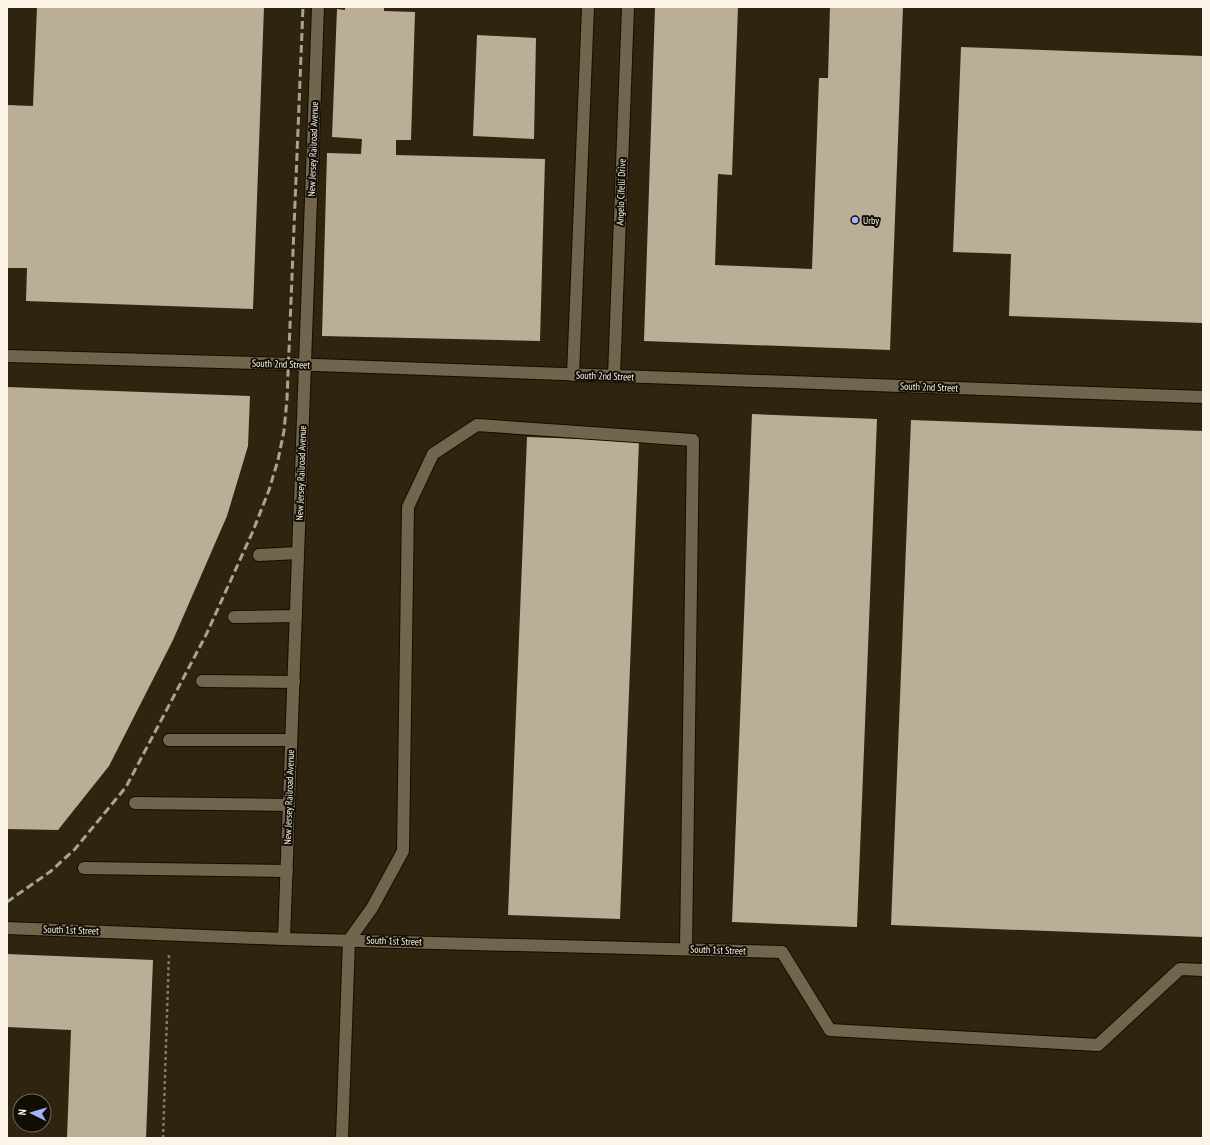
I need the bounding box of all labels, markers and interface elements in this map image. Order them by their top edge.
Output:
street label: New Jersey Railroad Avenue [305,101,321,197]
street label: Angelo Cifelli Drive [613,158,629,226]
place label: Urby [863,214,879,227]
marker: Urby [850,215,860,225]
street label: South 2nd Street [252,356,311,372]
street label: South 2nd Street [576,368,635,384]
street label: South 2nd Street [900,379,959,395]
street label: New Jersey Railroad Avenue [293,425,309,521]
street label: New Jersey Railroad Avenue [281,749,297,845]
street label: South 1st Street [43,923,99,937]
street label: South 1st Street [366,934,422,948]
street label: South 1st Street [690,943,746,957]
north arrow [12,1093,52,1133]
text: N [15,1109,29,1116]

